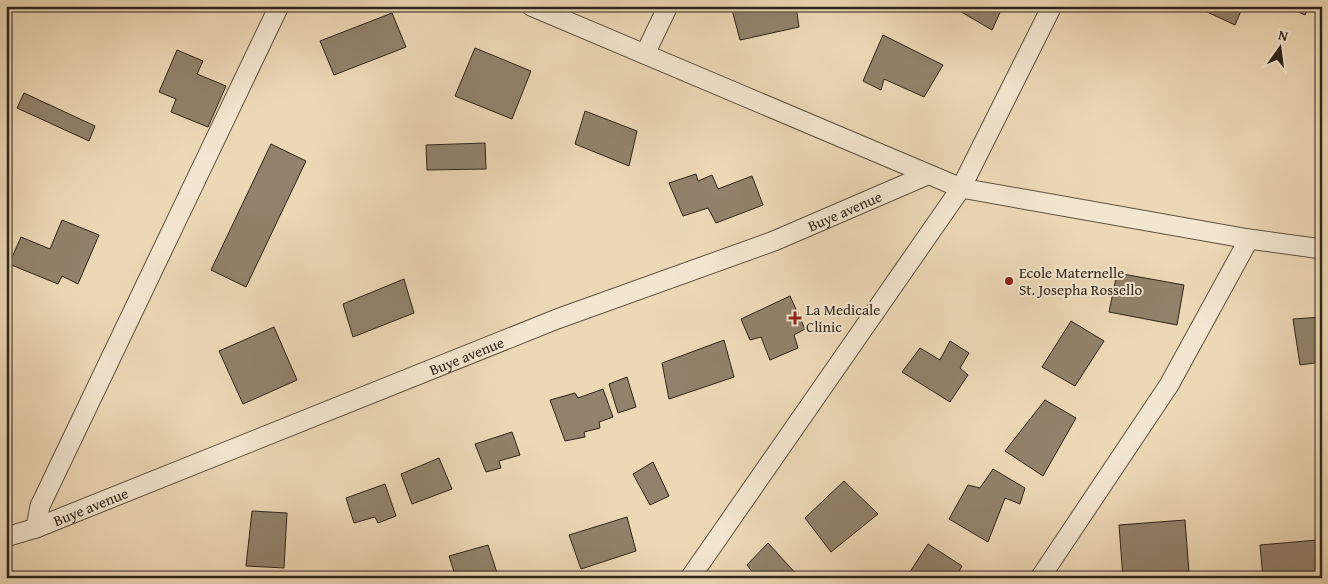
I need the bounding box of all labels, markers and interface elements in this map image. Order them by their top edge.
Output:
north arrow [1256,22,1306,72]
text: N [1276,25,1291,46]
street label: Buye avenue [804,185,885,236]
place label: Ecole Maternelle St. Josepha Rossello [1019,262,1143,300]
marker: Ecole Maternelle St. Josepha Rossello [1003,275,1015,287]
place label: La Medicale Clinic [806,299,880,337]
marker: La Medicale Clinic [788,311,802,325]
street label: Buye avenue [426,331,507,380]
street label: Buye avenue [50,482,131,531]

